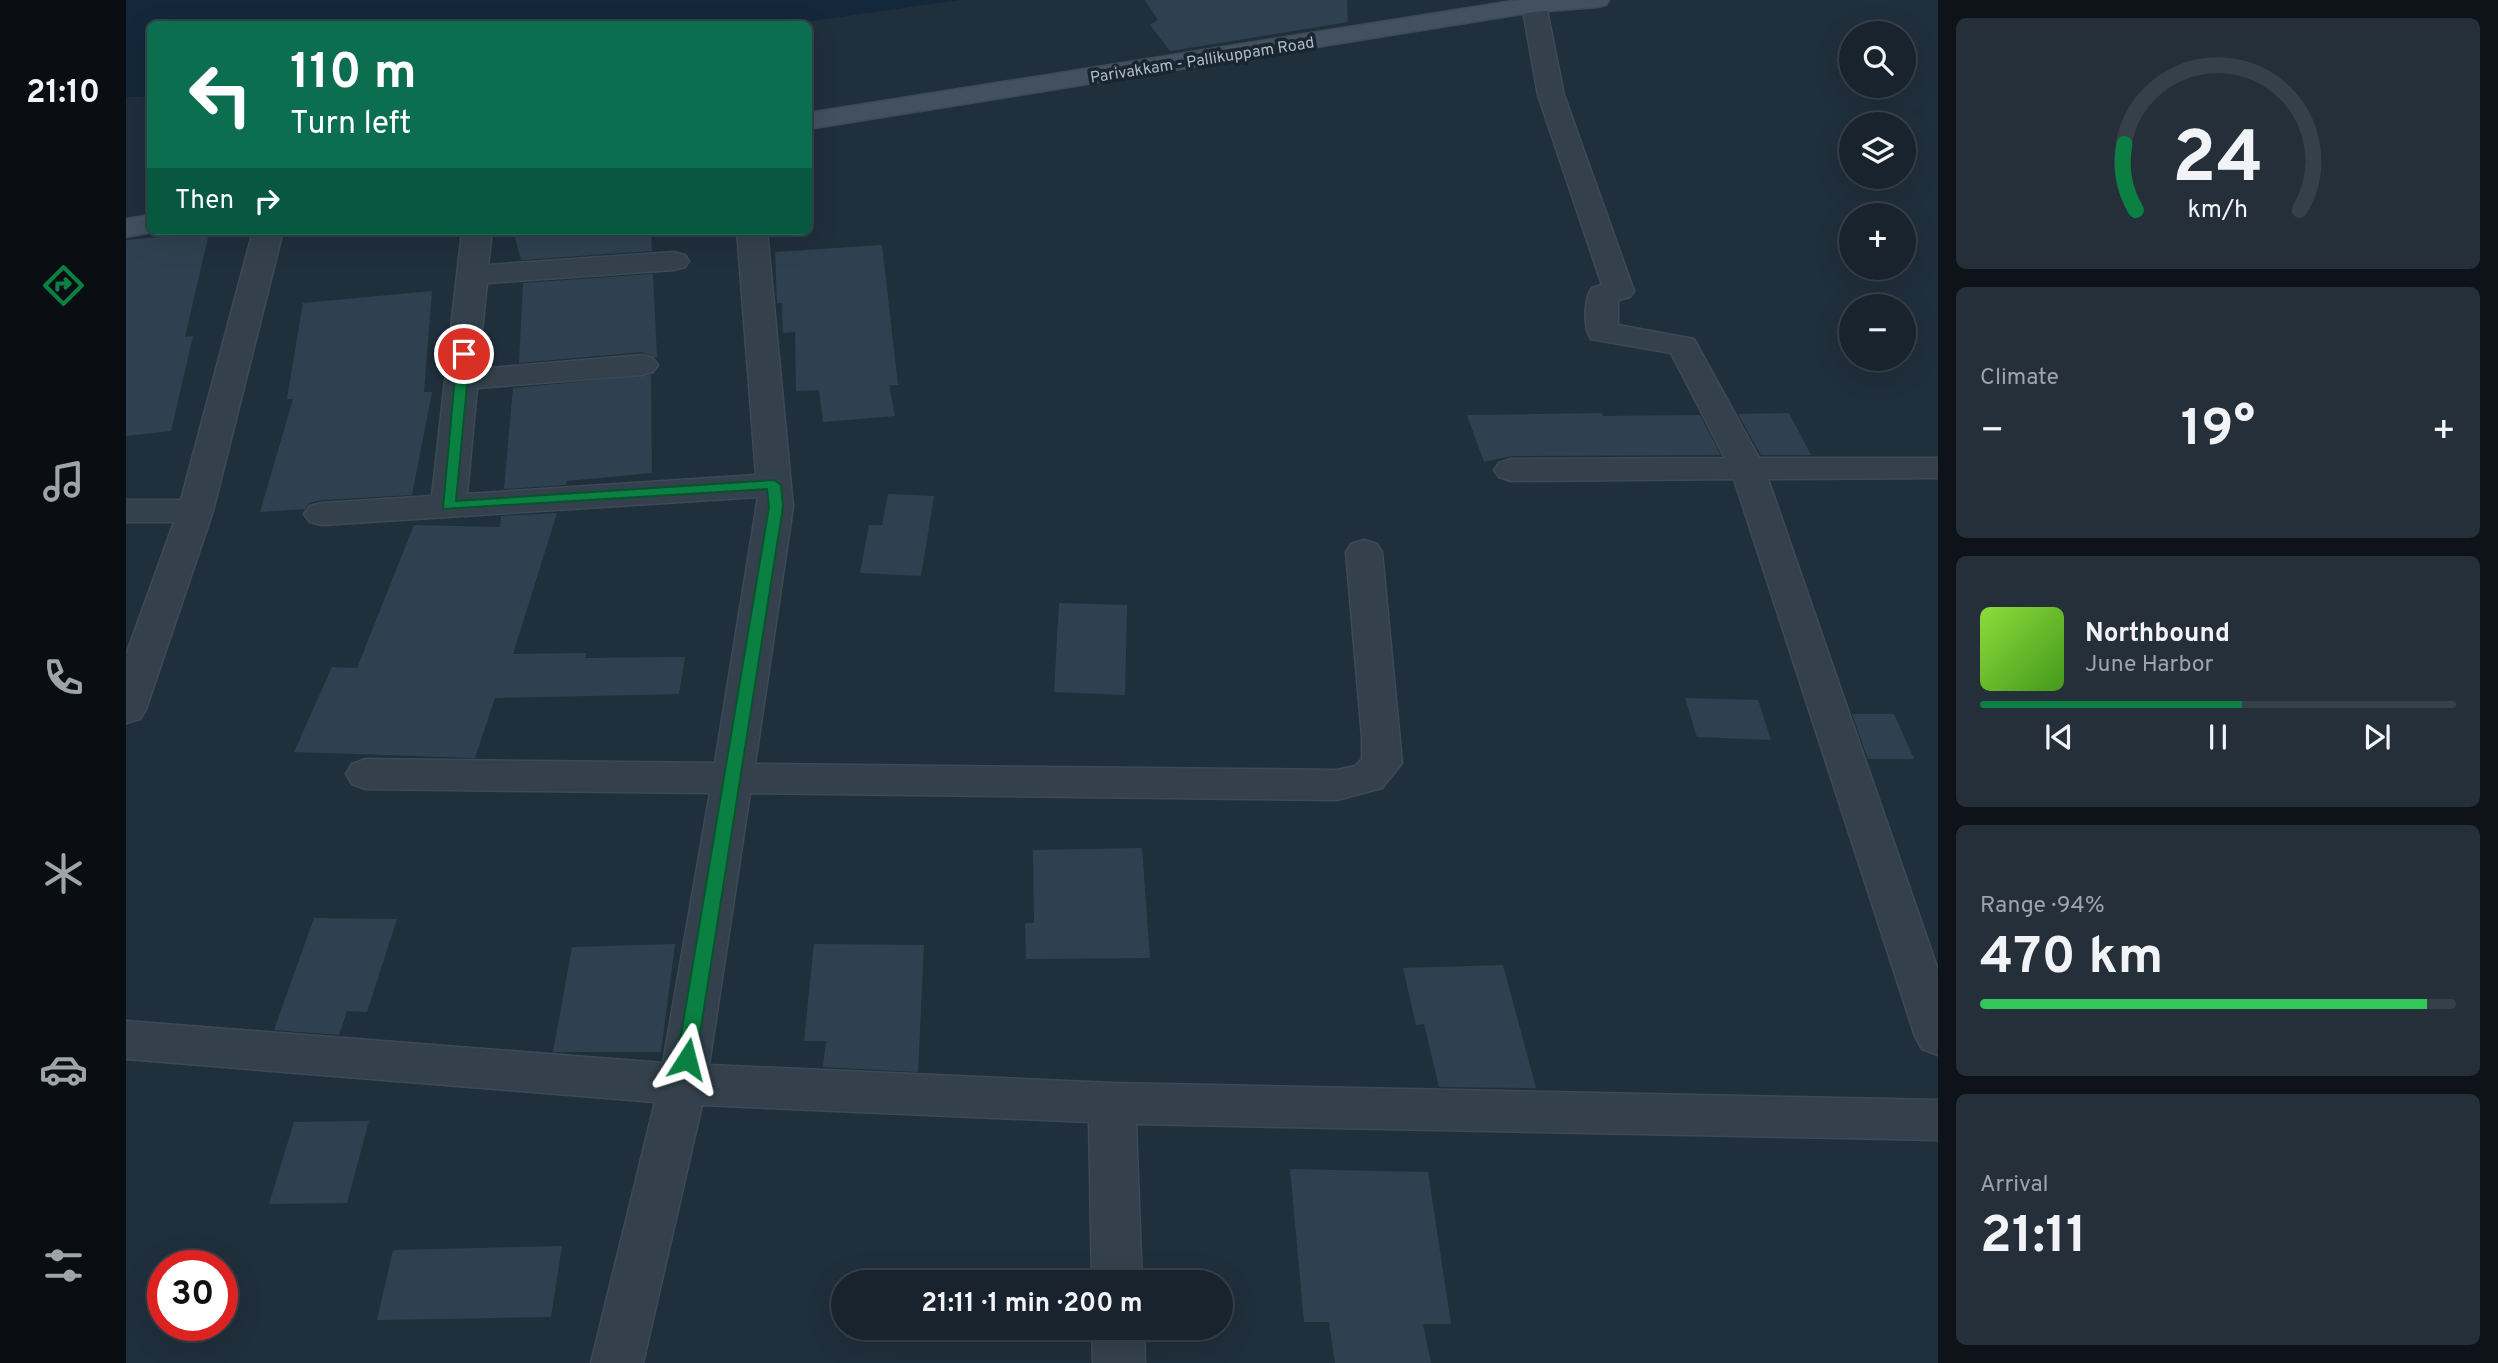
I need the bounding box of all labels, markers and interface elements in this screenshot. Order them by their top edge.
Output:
map controls [1839,21,1916,371]
button: search [1839,21,1916,98]
street label: Parivakkam - Pallikuppam Road [1089,33,1316,89]
text: 110 m [290,44,417,106]
icon: left [175,49,266,140]
text: 21:10 [26,74,100,114]
text: Turn left [290,105,411,145]
button: layers [1839,112,1916,189]
text: 24 [2172,116,2264,208]
icon: right [248,182,286,220]
text: Then [175,185,234,218]
text: km/h [2188,194,2248,226]
button: + [1839,203,1916,280]
icon: directions [39,261,88,310]
button: − [1839,294,1916,371]
pin [434,324,494,384]
icon: arrive [445,335,483,373]
text: Climate [1980,364,2059,393]
text: 19° [2181,398,2255,464]
text: − [1980,408,2005,457]
text: + [2431,408,2456,457]
icon: music [39,457,88,506]
text: Northbound [2085,618,2230,651]
text: June Harbor [2085,651,2213,680]
icon: phone [39,653,88,702]
icon: previous [2040,718,2078,756]
icon: pause [2199,718,2237,756]
icon: next [2358,718,2396,756]
icon: climate [39,849,88,898]
text: Range · 94% [1980,892,2105,921]
text: 470 km [1980,926,2163,992]
position arrow [650,1022,724,1096]
icon: car [39,1045,88,1094]
text: Arrival [1980,1171,2049,1200]
text: 21:11 [1980,1205,2087,1271]
icon: filters [39,1241,88,1290]
speed limit sign: 30 [147,1250,238,1341]
text: 21:11 · 1 min · 200 m [921,1288,1143,1321]

